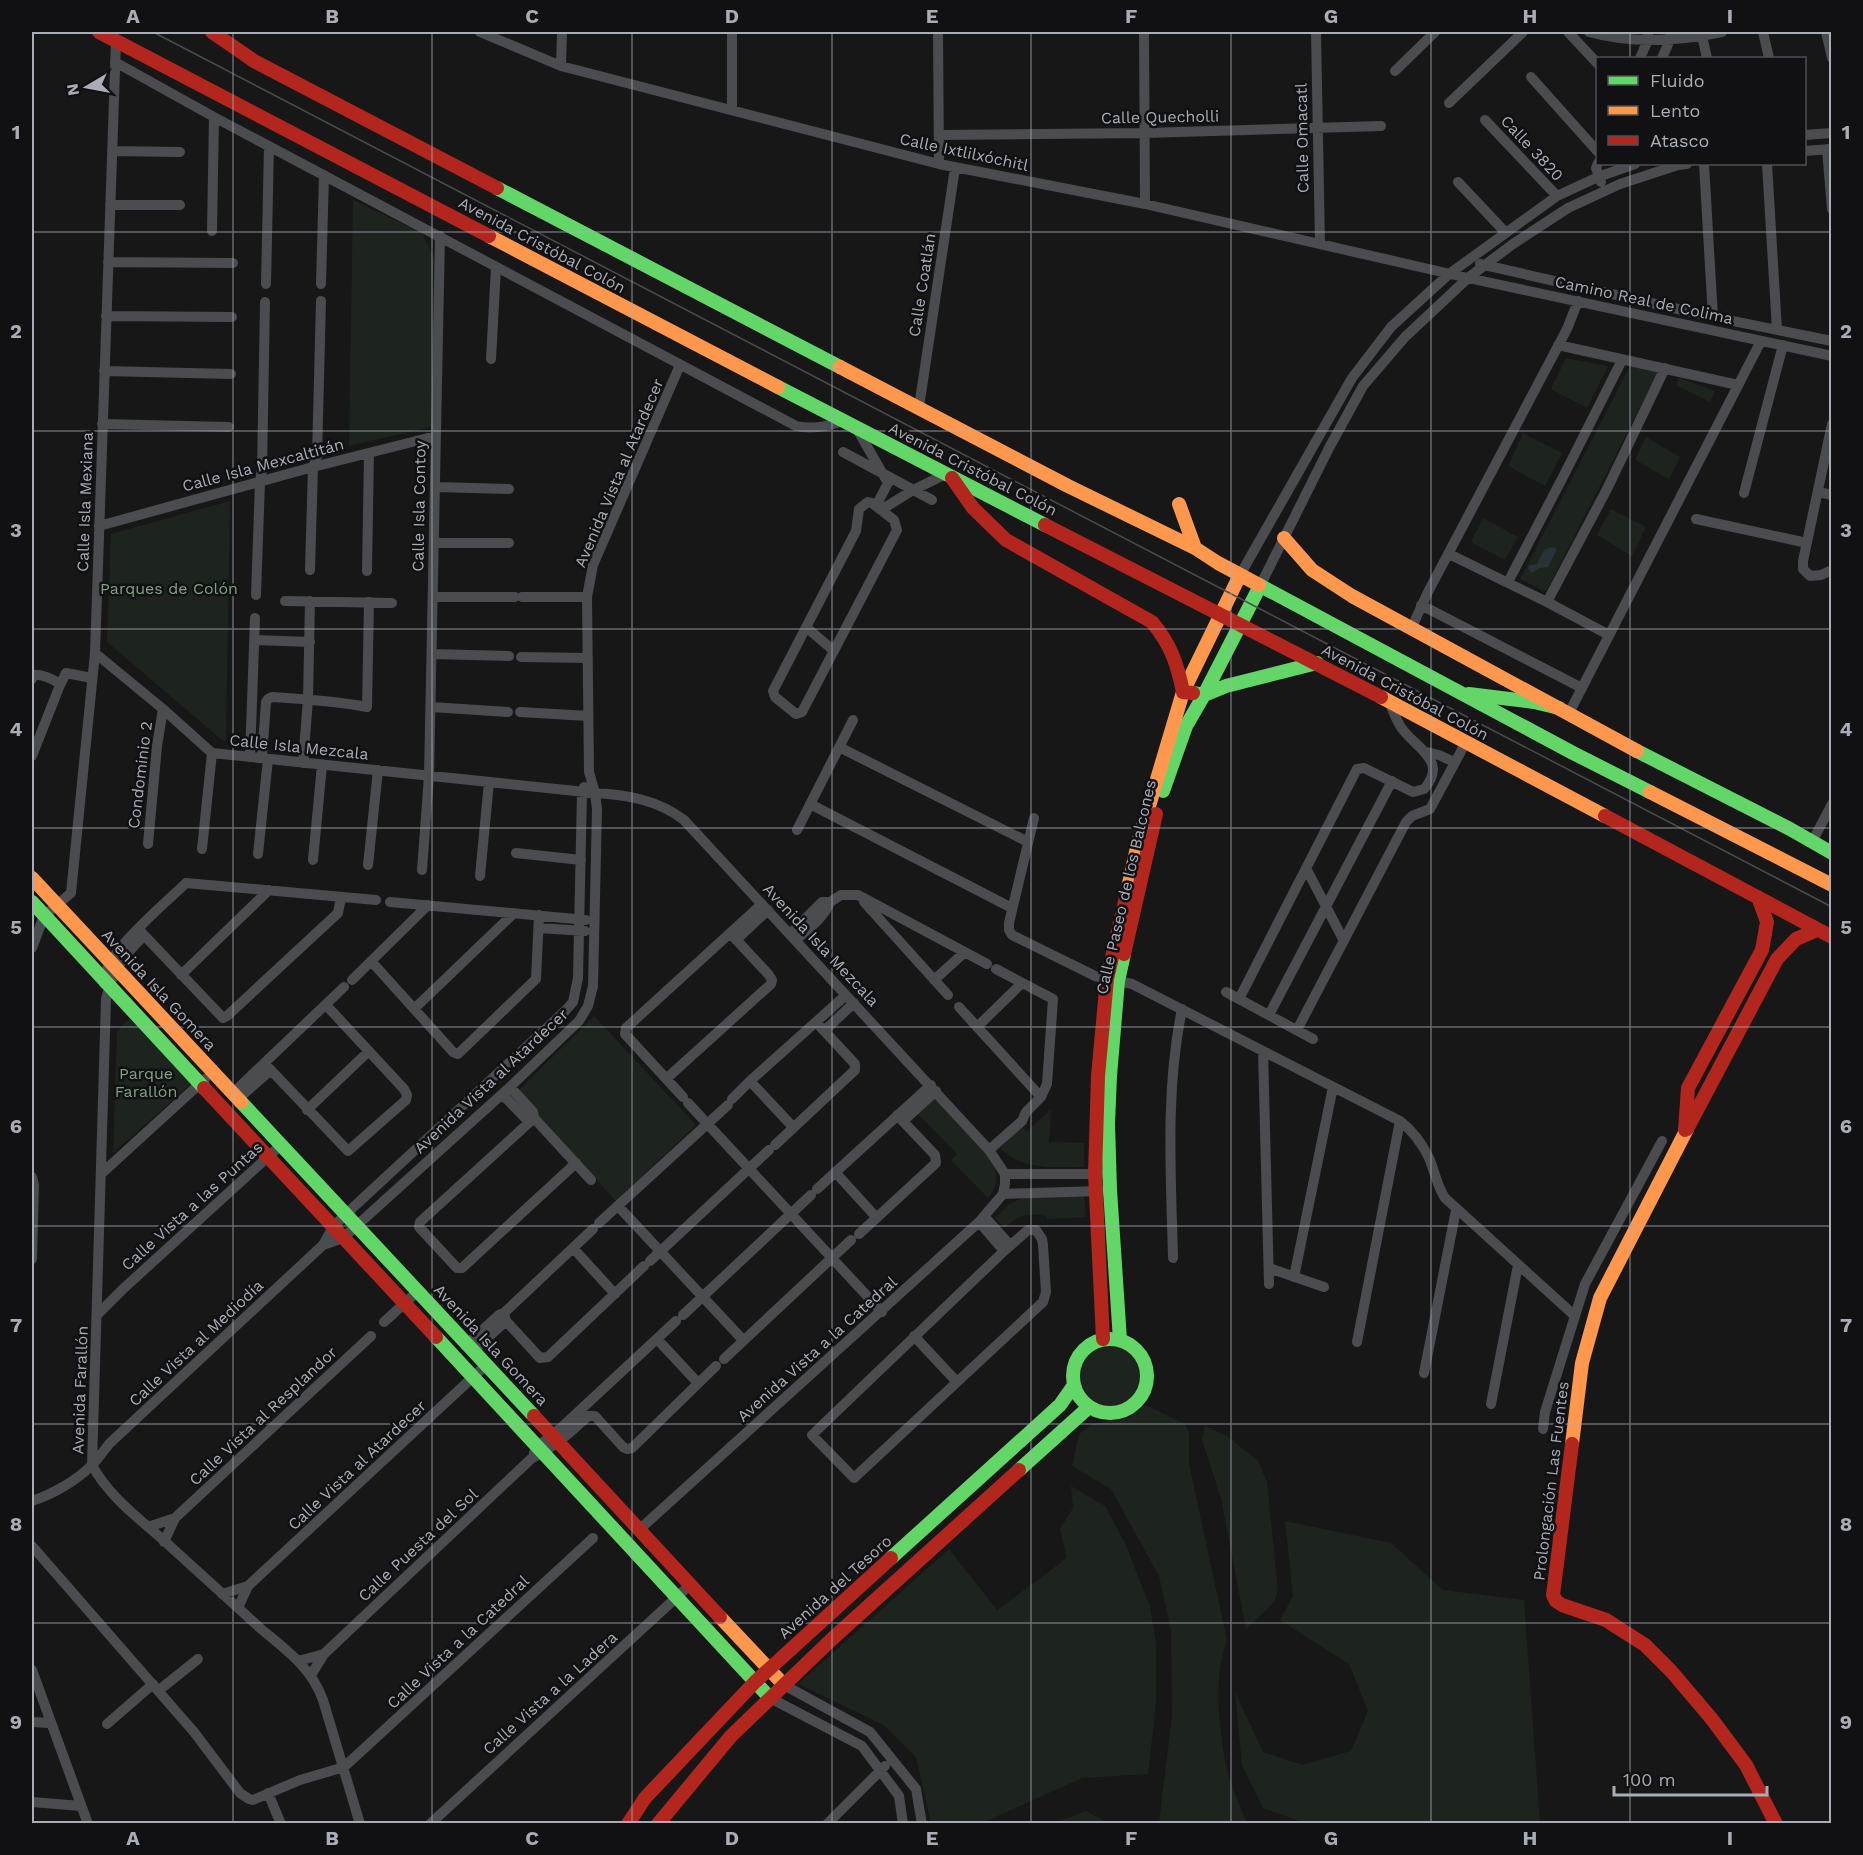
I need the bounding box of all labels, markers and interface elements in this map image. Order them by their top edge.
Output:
text: A [126,4,140,28]
text: B [325,4,339,28]
text: C [525,4,539,28]
text: D [725,4,739,28]
text: E [926,4,938,28]
text: F [1125,4,1137,28]
text: G [1324,4,1338,28]
text: H [1523,4,1537,28]
text: I [1727,4,1733,28]
north arrow [57,57,117,117]
legend [1596,57,1806,165]
text: Fluido [1650,70,1704,91]
text: N [62,82,83,97]
street label: Calle Omacatl [1292,83,1312,193]
text: Lento [1650,100,1700,121]
street label: Calle Quecholli [1101,106,1219,128]
street label: Calle 3820 [1497,111,1567,185]
text: 1 [12,120,20,144]
text: 1 [1842,120,1850,144]
street label: Calle Ixtlilxóchitl [898,129,1030,175]
text: Atasco [1650,130,1709,151]
street label: Avenida Cristóbal Colón [455,193,629,297]
street label: Calle Coatlán [904,232,940,338]
street label: Camino Real de Colima [1553,272,1735,328]
text: 2 [10,319,22,343]
text: 2 [1840,319,1852,343]
street label: Avenida Vista al Atardecer [570,375,668,570]
street label: Avenida Cristóbal Colón [886,418,1060,520]
street label: Calle Isla Mexiana [73,432,97,572]
street label: Calle Isla Mexcaltitán [180,434,346,496]
street label: Calle Isla Contoy [408,439,430,572]
text: 3 [10,518,22,542]
text: 3 [1840,518,1852,542]
park label: Parques de Colón [100,579,238,598]
street label: Avenida Cristóbal Colón [1318,640,1492,744]
text: 4 [10,717,23,741]
text: 4 [1840,717,1853,741]
street label: Condominio 2 [124,720,156,830]
street label: Calle Isla Mezcala [229,730,369,764]
street label: Calle Paseo de los Balcones [1092,778,1160,996]
street label: Avenida Isla Mezcala [759,880,883,1010]
text: 5 [10,915,22,939]
text: 5 [1840,915,1852,939]
street label: Avenida Isla Gomera [98,925,220,1055]
street label: Avenida Vista al Atardecer [410,1004,572,1157]
park label: Parque Farallón [115,1064,177,1101]
text: 6 [10,1114,22,1138]
text: 6 [1840,1114,1852,1138]
street label: Calle Vista a las Puntas [117,1138,267,1274]
street label: Avenida Vista a la Catedral [733,1272,901,1426]
street label: Calle Vista al Mediodía [125,1276,267,1410]
street label: Avenida Isla Gomera [430,1280,552,1410]
text: 7 [10,1313,22,1337]
text: 7 [1840,1313,1852,1337]
street label: Avenida Farallón [68,1325,92,1455]
street label: Calle Vista al Resplandor [185,1342,341,1489]
street label: Prolongación Las Fuentes [1529,1380,1573,1582]
street label: Calle Vista al Atardecer [284,1396,430,1534]
street label: Calle Puesta del Sol [354,1485,482,1605]
text: 8 [10,1512,22,1536]
text: 8 [1840,1512,1852,1536]
street label: Avenida del Tesoro [775,1531,895,1643]
street label: Calle Vista a la Catedral [383,1571,533,1713]
street label: Calle Vista a la Ladera [479,1628,621,1758]
text: 9 [10,1710,22,1734]
text: 9 [1840,1710,1852,1734]
scale bar [1614,1759,1767,1797]
text: 100 m [1623,1769,1676,1790]
text: A [126,1826,140,1850]
text: B [325,1826,339,1850]
text: C [525,1826,539,1850]
text: D [725,1826,739,1850]
text: E [926,1826,938,1850]
text: F [1125,1826,1137,1850]
text: G [1324,1826,1338,1850]
text: H [1523,1826,1537,1850]
text: I [1727,1826,1733,1850]

